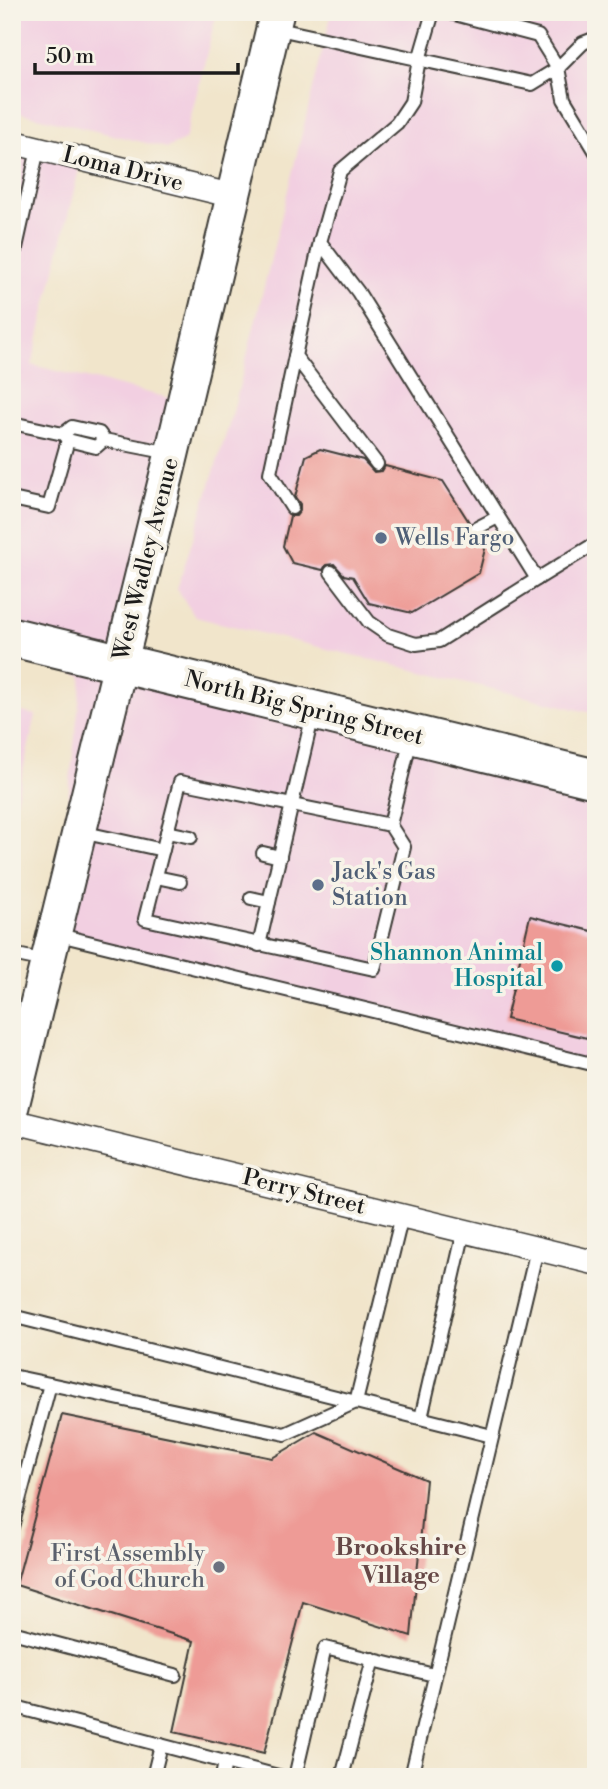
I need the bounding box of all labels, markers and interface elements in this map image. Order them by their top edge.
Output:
scale bar [35,32,238,76]
text: 50 m [46,44,94,70]
street label: Loma Drive [60,141,186,197]
street label: West Wadley Avenue [107,455,185,664]
place label: Wells Fargo [394,524,514,552]
marker: Wells Fargo [373,530,389,546]
street label: North Big Spring Street [182,665,426,751]
place label: Jack's Gas Station [331,858,436,912]
marker: Jack's Gas Station [310,877,326,893]
place label: Shannon Animal Hospital [370,939,543,993]
marker: Shannon Animal Hospital [549,958,565,974]
street label: Perry Street [240,1163,368,1221]
district label: Brookshire Village [335,1533,467,1591]
place label: First Assembly of God Church [51,1540,206,1594]
marker: First Assembly of God Church [211,1559,227,1575]

